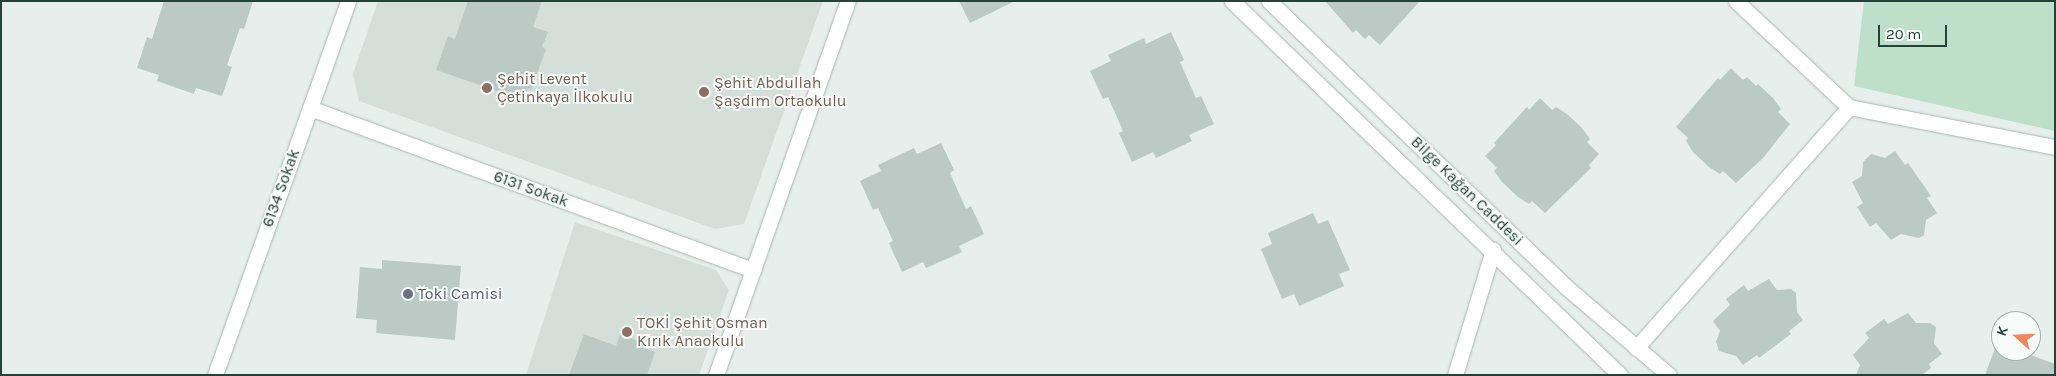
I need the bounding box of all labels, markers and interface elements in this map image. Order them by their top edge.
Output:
scale bar [1881,15,1950,47]
text: 20 m [1886,25,1921,43]
place label: Şehit Levent Çetinkaya İlkokulu [497,69,633,107]
place label: Şehit Abdullah Şaşdım Ortaokulu [714,73,846,111]
marker: Şehit Levent Çetinkaya İlkokulu [481,82,493,94]
marker: Şehit Abdullah Şaşdım Ortaokulu [698,86,710,98]
street label: Bilge Kağan Caddesi [1407,132,1527,250]
street label: 6134 Sokak [258,146,304,230]
street label: 6131 Sokak [491,167,571,211]
place label: Toki Camisi [418,284,503,304]
marker: Toki Camisi [402,288,414,300]
north arrow [1991,311,2041,361]
place label: TOKİ Şehit Osman Kırık Anaokulu [637,313,768,351]
text: K [1993,324,2012,338]
marker: TOKİ Şehit Osman Kırık Anaokulu [621,326,633,338]

